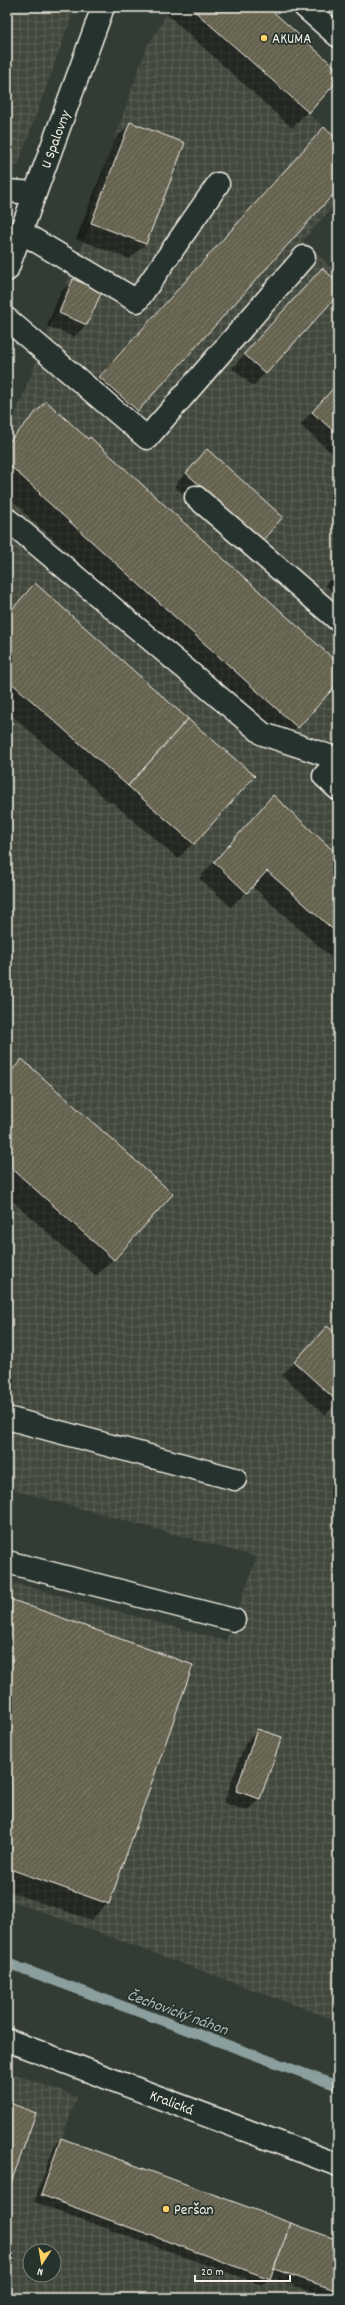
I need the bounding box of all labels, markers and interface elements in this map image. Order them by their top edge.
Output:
place label: AKUMA [272,29,311,51]
marker: AKUMA [259,33,269,43]
street label: U Spalovny [36,107,78,172]
water label: Čechovický náhon [124,1984,231,2042]
street label: Kralická [146,2085,197,2122]
place label: Peršan [174,2200,213,2222]
marker: Peršan [161,2204,171,2214]
north arrow [22,2243,62,2283]
scale bar [195,2257,290,2283]
text: N [35,2262,45,2279]
text: 20 m [201,2264,224,2281]

